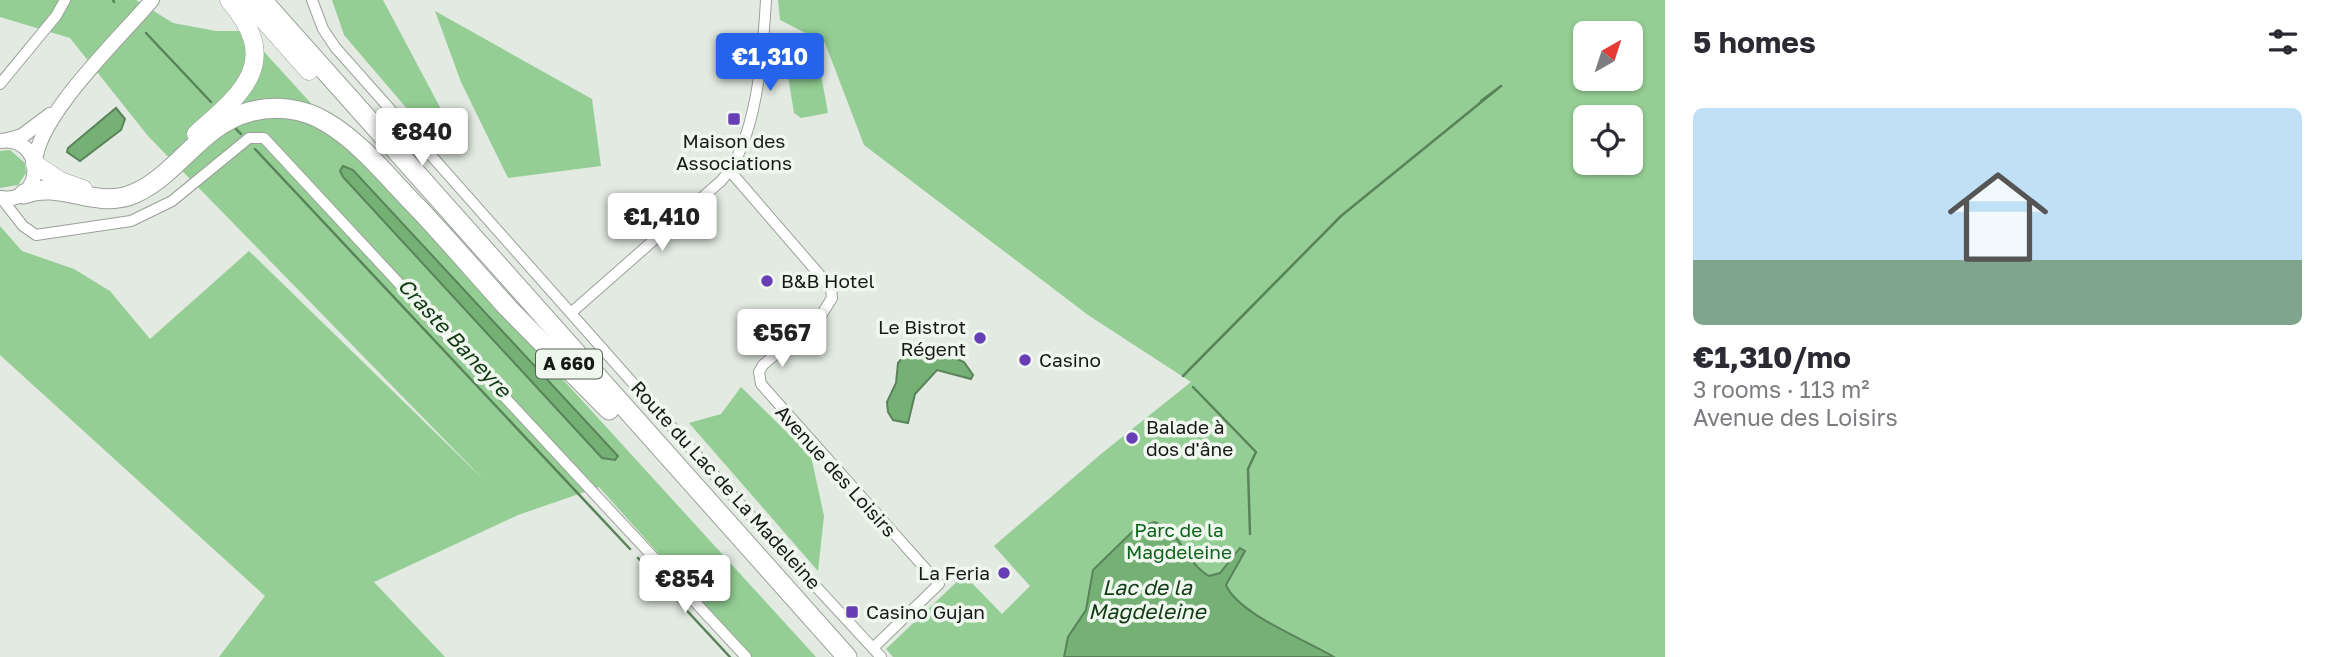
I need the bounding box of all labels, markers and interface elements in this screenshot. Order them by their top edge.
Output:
north arrow [1573,21,1643,91]
map controls [1573,21,1643,175]
icon: filters [2264,23,2302,61]
text: 5 homes [1693,24,1816,60]
pin: €1,310 [713,34,827,93]
text: €1,310 [732,42,808,70]
button: locate [1573,105,1643,175]
pin: €840 [381,108,463,168]
marker: Maison des Associations [726,111,742,127]
text: €840 [392,117,452,145]
place label: Maison des Associations [676,129,792,174]
icon: home [1935,154,2061,280]
pin: €1,410 [605,194,719,253]
text: €1,410 [624,202,700,230]
place label: B&B Hotel [781,269,874,292]
water label: Craste Baneyre [393,272,518,404]
marker: B&B Hotel [759,273,775,289]
pin: €567 [741,310,823,369]
place label: Le Bistrot Régent [878,315,966,360]
text: €567 [753,318,811,346]
marker: Le Bistrot Régent [972,330,988,346]
text: €1,310/mo [1693,339,1851,375]
place label: Casino [1039,348,1101,371]
road number: A 660 [536,350,602,378]
marker: Casino [1017,352,1033,368]
text: 3 rooms · 113 m² [1693,375,1870,403]
street label: Route du Lac de La Madeleine [627,376,826,594]
street label: Avenue des Loisirs [771,400,902,541]
text: Avenue des Loisirs [1693,403,1898,431]
place label: Balade à dos d'âne [1146,415,1233,460]
marker: Balade à dos d'âne [1124,430,1140,446]
park label: Parc de la Magdeleine [1126,518,1232,563]
pin: €854 [644,556,726,615]
place label: La Feria [918,561,990,584]
text: €854 [655,564,715,592]
marker: La Feria [996,565,1012,581]
water label: Lac de la Magdeleine [1088,574,1207,624]
place label: Casino Gujan [866,600,985,623]
marker: Casino Gujan [844,604,860,620]

